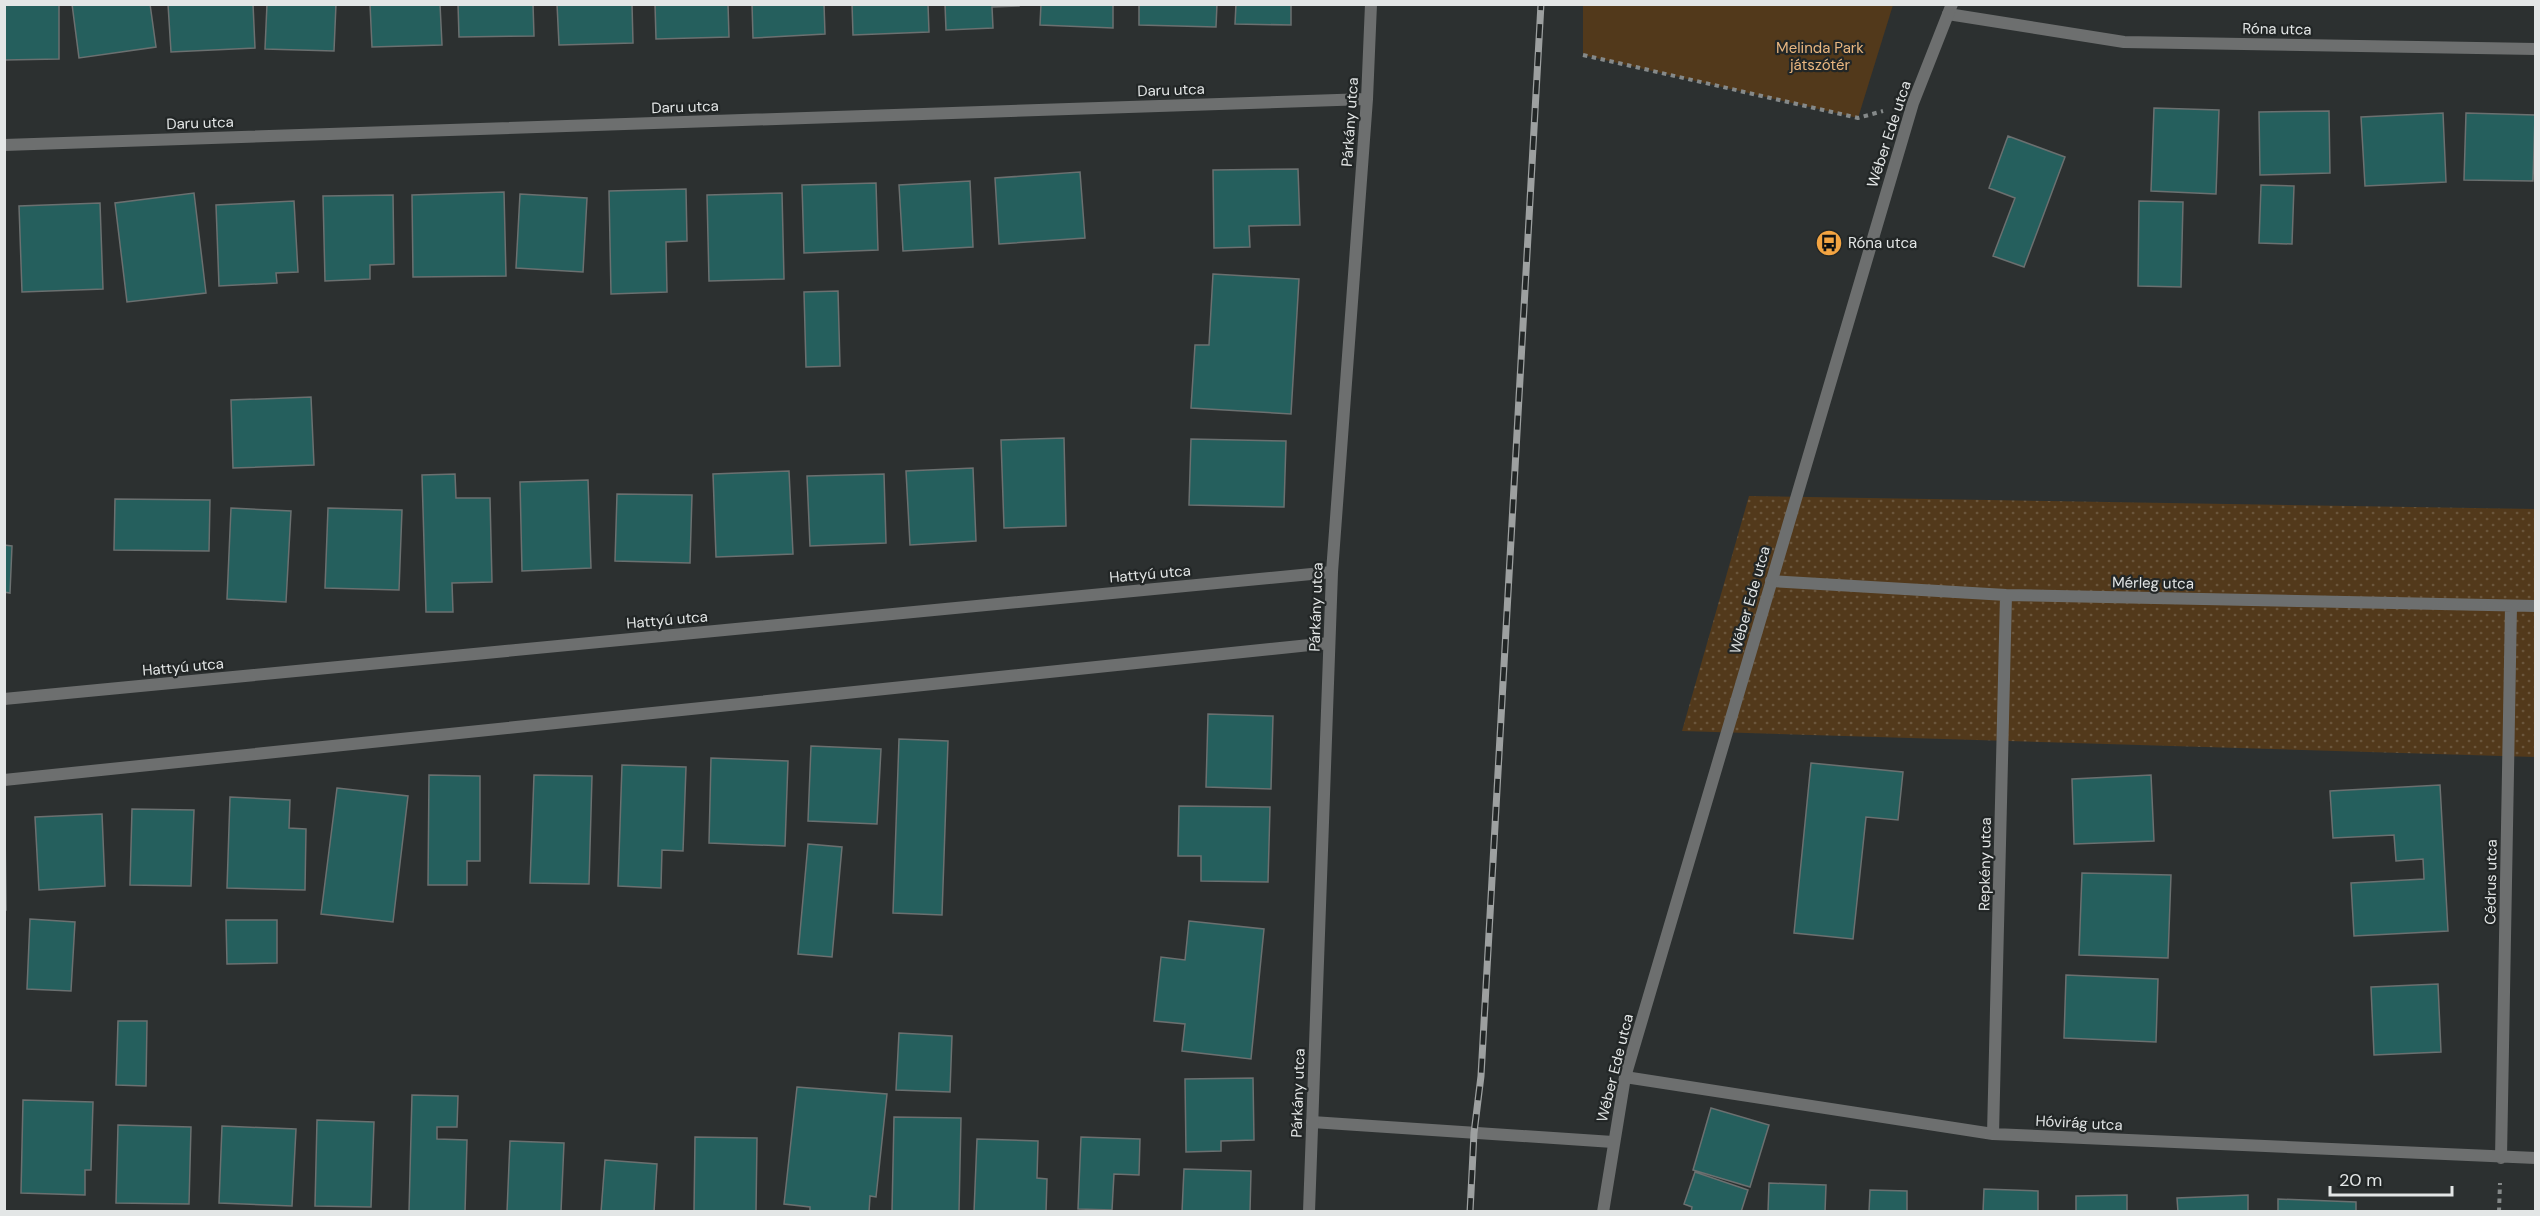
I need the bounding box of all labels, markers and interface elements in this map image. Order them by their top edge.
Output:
street label: Róna utca [2242,18,2312,40]
park label: Melinda Park játszótér [1776,38,1864,75]
street label: Párkány utca [1337,77,1363,167]
street label: Wéber Ede utca [1862,78,1916,190]
street label: Daru utca [1137,79,1205,101]
street label: Daru utca [651,96,719,118]
street label: Daru utca [166,112,234,134]
bus stop icon: Róna utca [1814,228,1844,258]
place label: Róna utca [1848,233,1917,253]
street label: Wéber Ede utca [1725,544,1775,656]
street label: Hattyú utca [1108,560,1192,588]
street label: Párkány utca [1304,562,1328,652]
street label: Mérleg utca [2112,572,2194,594]
street label: Hattyú utca [625,606,709,634]
street label: Hattyú utca [141,653,225,681]
street label: Repkény utca [1974,817,1996,911]
street label: Cédrus utca [2480,839,2502,925]
street label: Wéber Ede utca [1592,1012,1638,1124]
street label: Párkány utca [1286,1048,1310,1138]
street label: Hóvirág utca [2035,1111,2123,1135]
scale bar [2330,1159,2452,1197]
text: 20 m [2339,1168,2382,1192]

